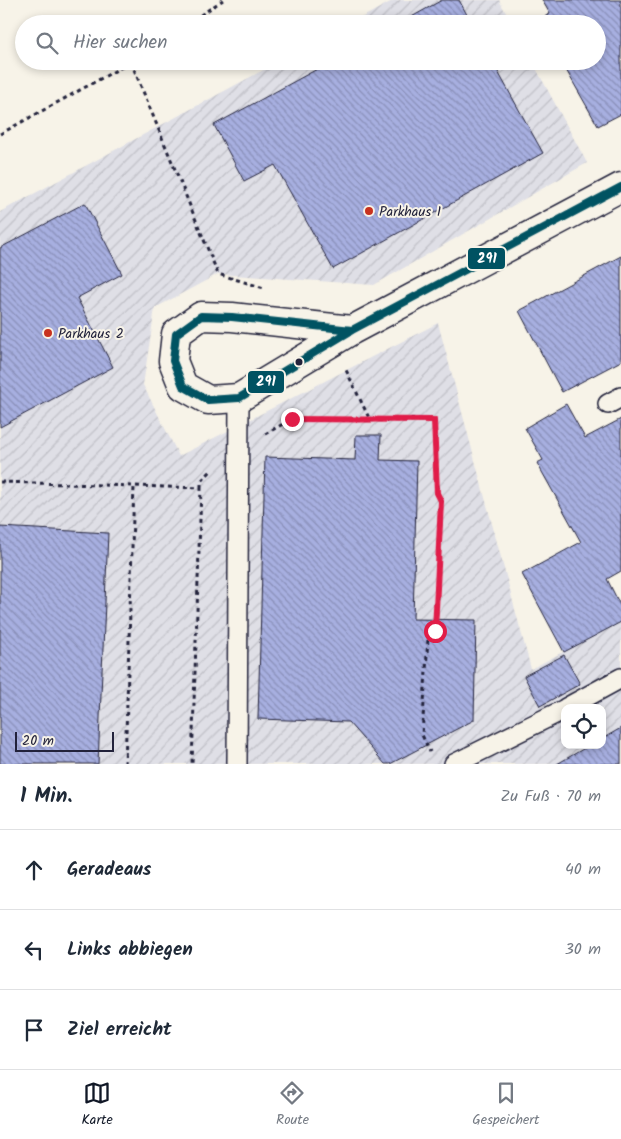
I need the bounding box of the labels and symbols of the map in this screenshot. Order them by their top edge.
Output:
place label: Parkhaus 1 [379,201,441,223]
marker: Parkhaus 1 [363,205,375,217]
line badge: 291 [467,247,506,270]
text: 291 [477,248,498,270]
place label: Parkhaus 2 [58,323,124,345]
marker: Parkhaus 2 [42,327,54,339]
unlabelled marker [294,357,304,367]
line badge: 291 [247,370,285,394]
text: 291 [256,371,277,393]
route end [281,408,304,431]
route start [424,620,447,643]
scale bar [15,729,114,752]

